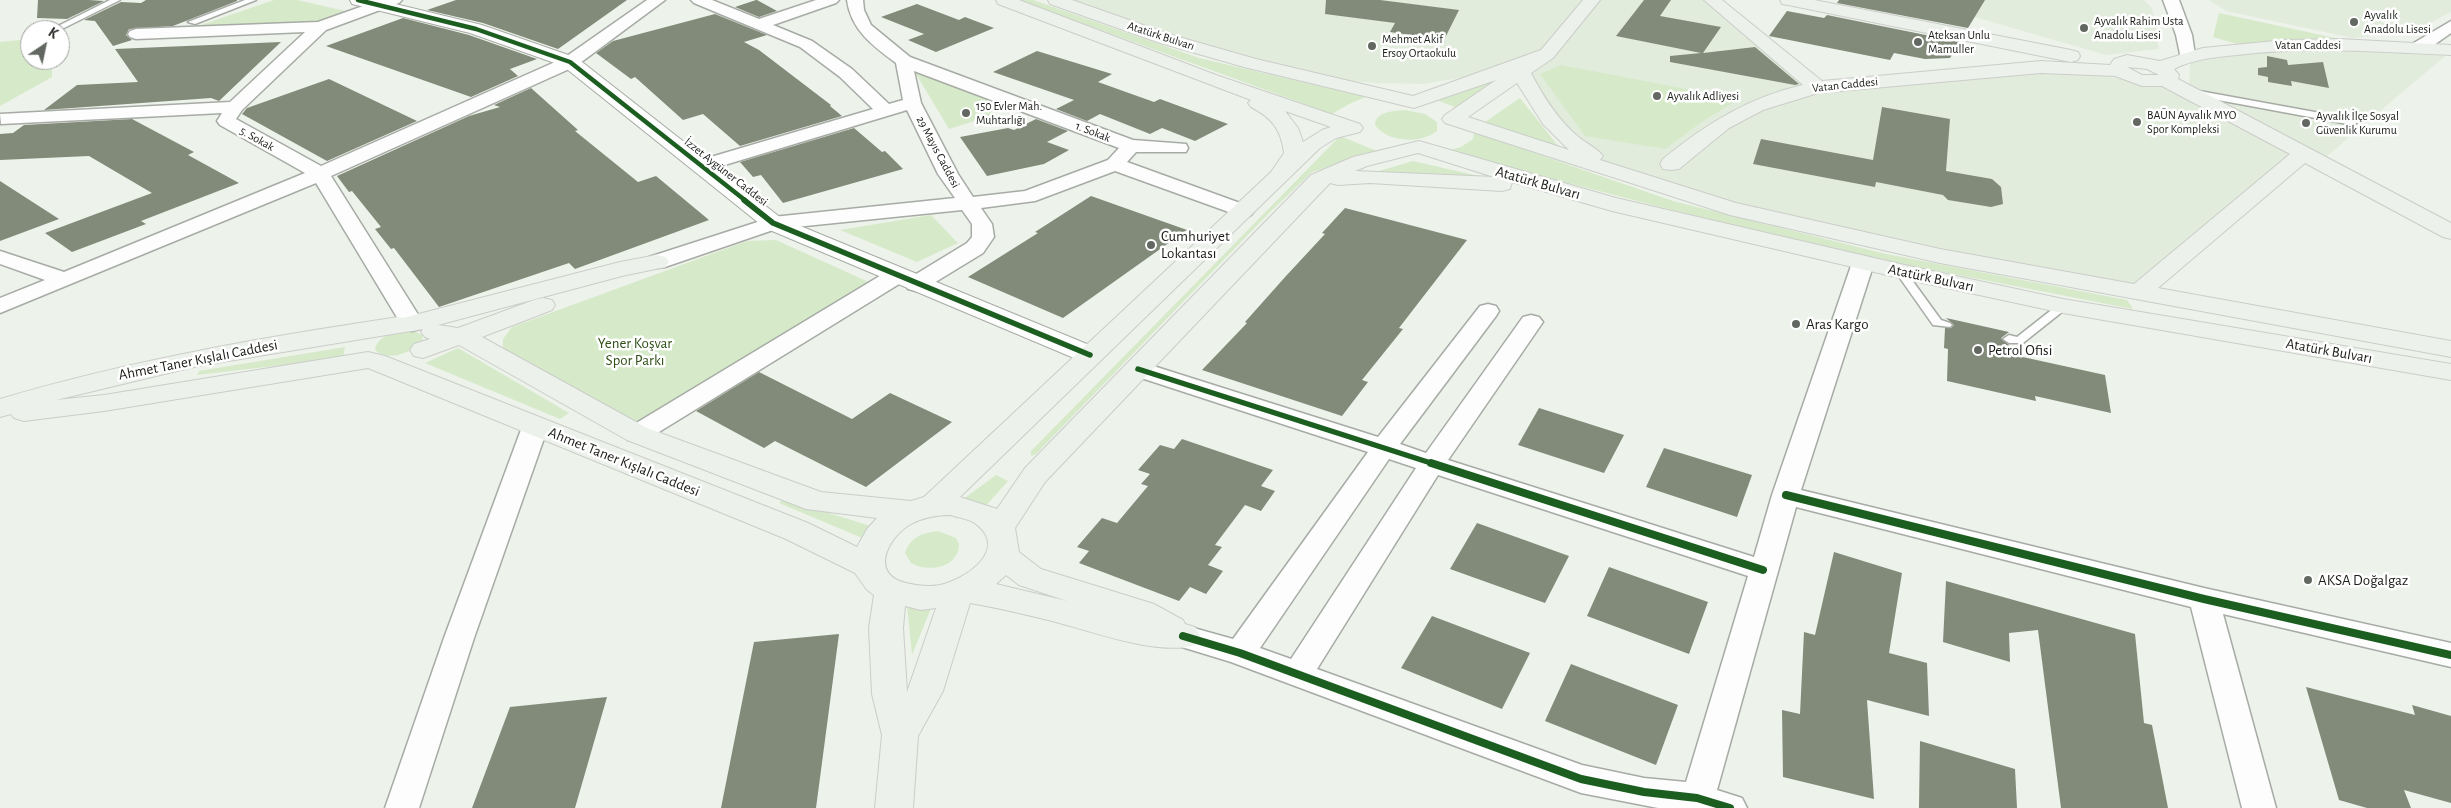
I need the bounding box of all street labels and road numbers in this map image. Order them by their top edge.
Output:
street label: Atatürk Bulvarı [1126,18,1196,54]
street label: Vatan Caddesi [2275,38,2341,52]
street label: Vatan Caddesi [1811,74,1879,96]
street label: 29 Mayıs Caddesi [913,114,963,190]
street label: 1. Sokak [1073,119,1113,145]
street label: 5. Sokak [237,124,277,154]
street label: İzzet Aygüner Caddesi [681,135,771,209]
street label: Atatürk Bulvarı [1494,162,1582,204]
street label: Atatürk Bulvarı [1886,260,1976,296]
street label: Atatürk Bulvarı [2284,335,2374,367]
street label: Ahmet Taner Kışlalı Caddesi [117,336,279,384]
street label: Ahmet Taner Kışlalı Caddesi [546,423,702,501]

